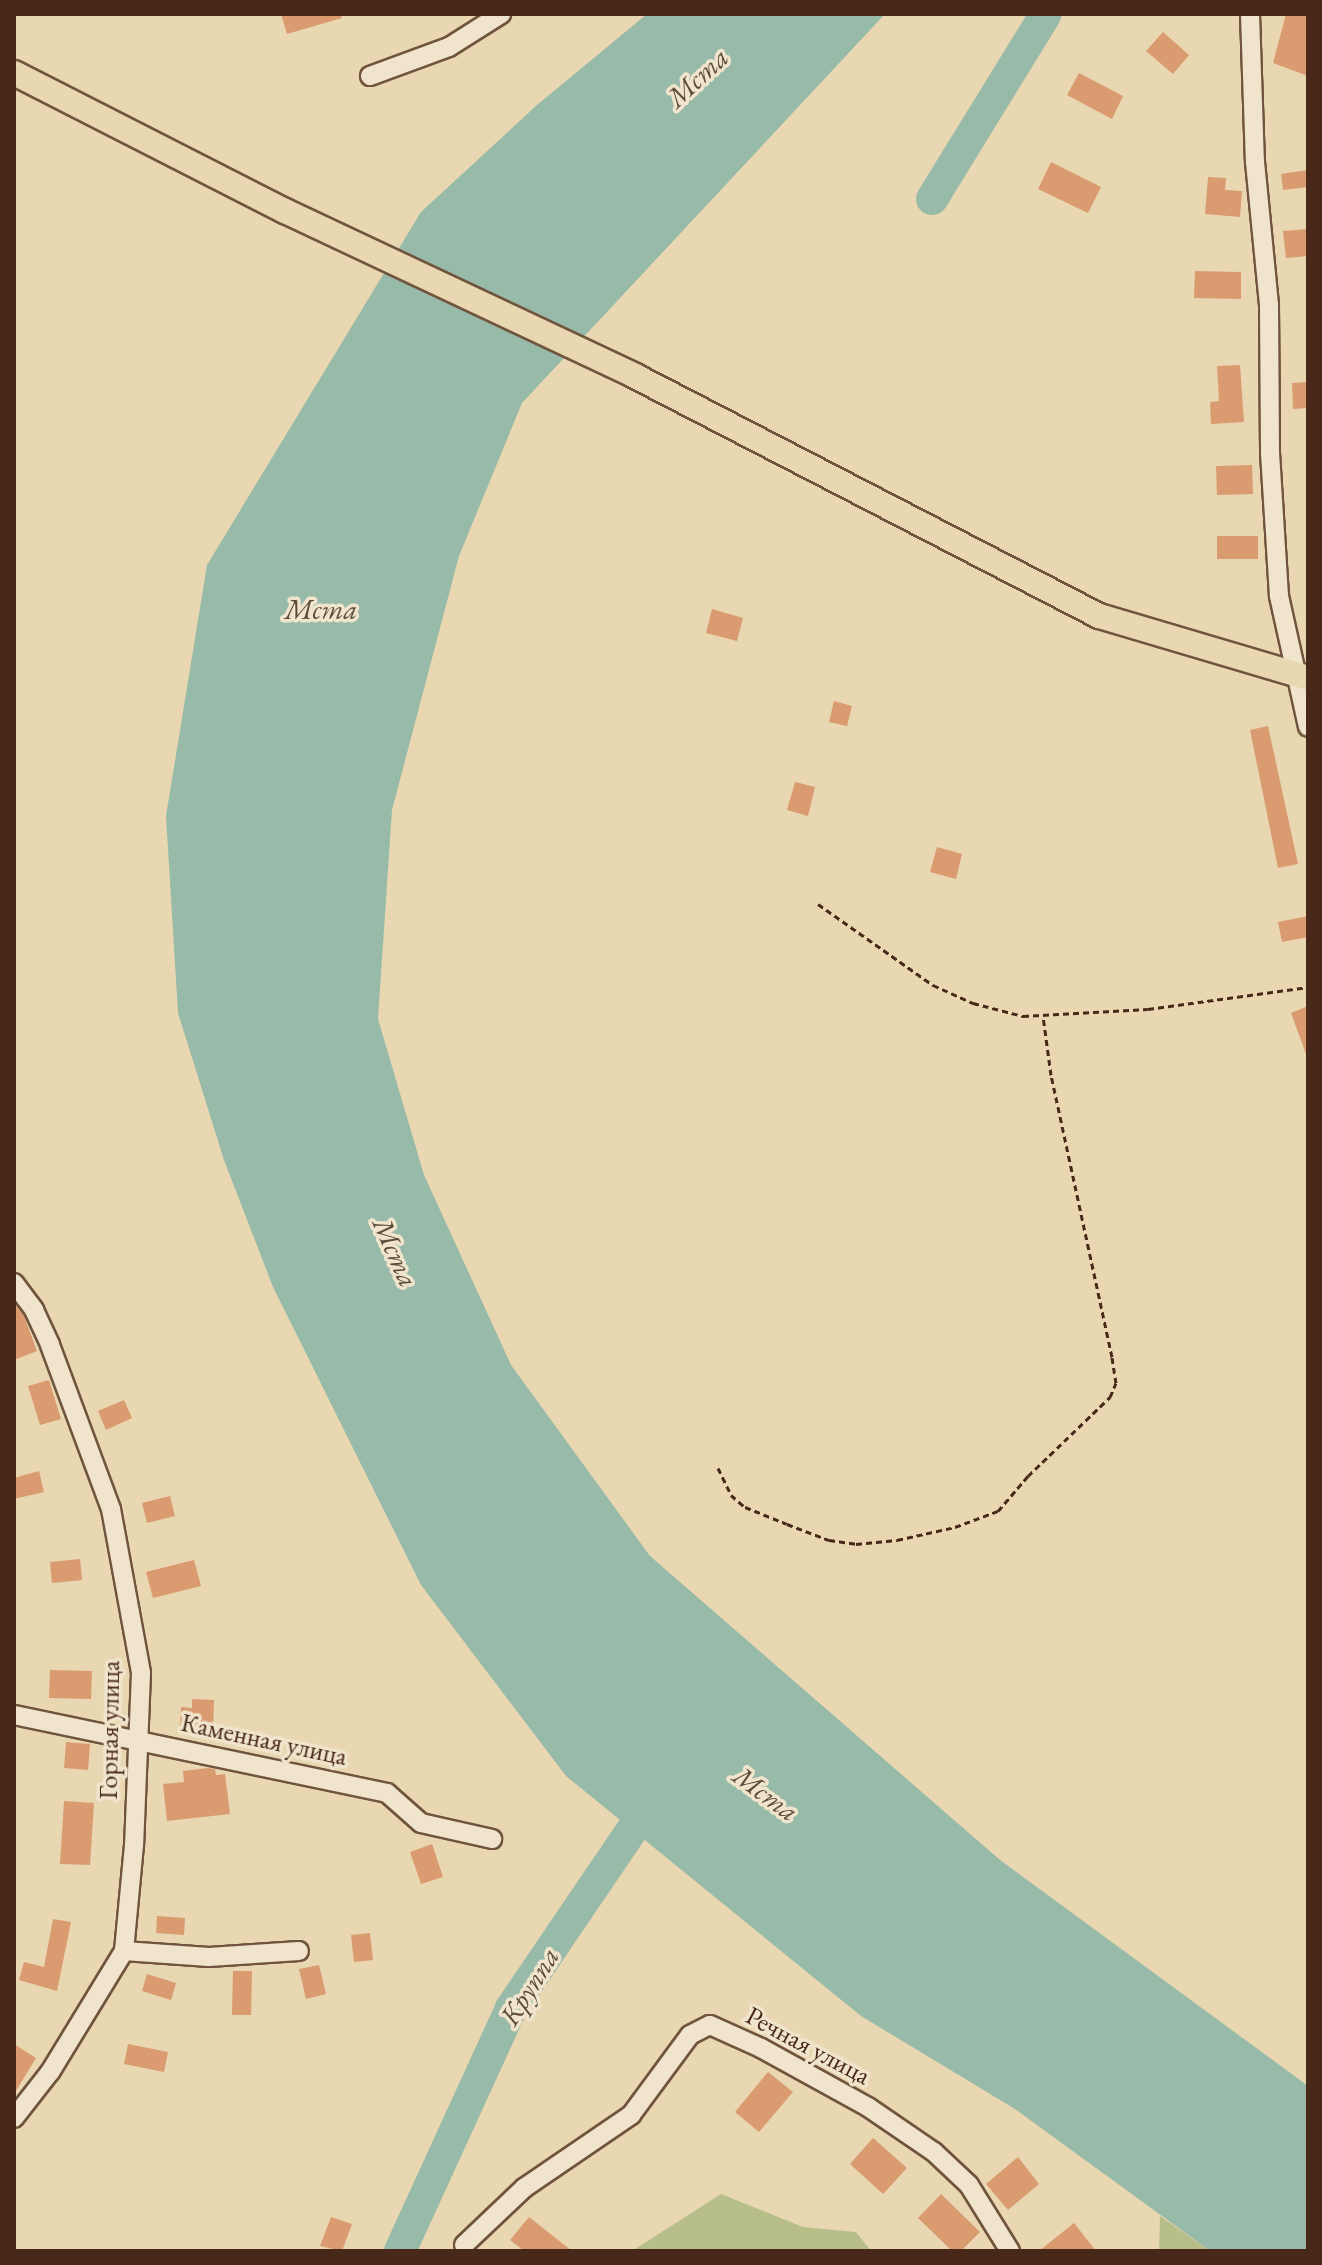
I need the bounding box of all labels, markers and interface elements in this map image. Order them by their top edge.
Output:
water label: Мста [659,40,735,114]
water label: Мста [285,592,357,626]
water label: Мста [366,1212,426,1292]
street label: Горная улица [93,1660,127,1800]
street label: Каменная улица [178,1707,350,1773]
water label: Мста [727,1758,805,1828]
water label: Круппа [492,1941,566,2031]
street label: Речная улица [741,2000,875,2092]

